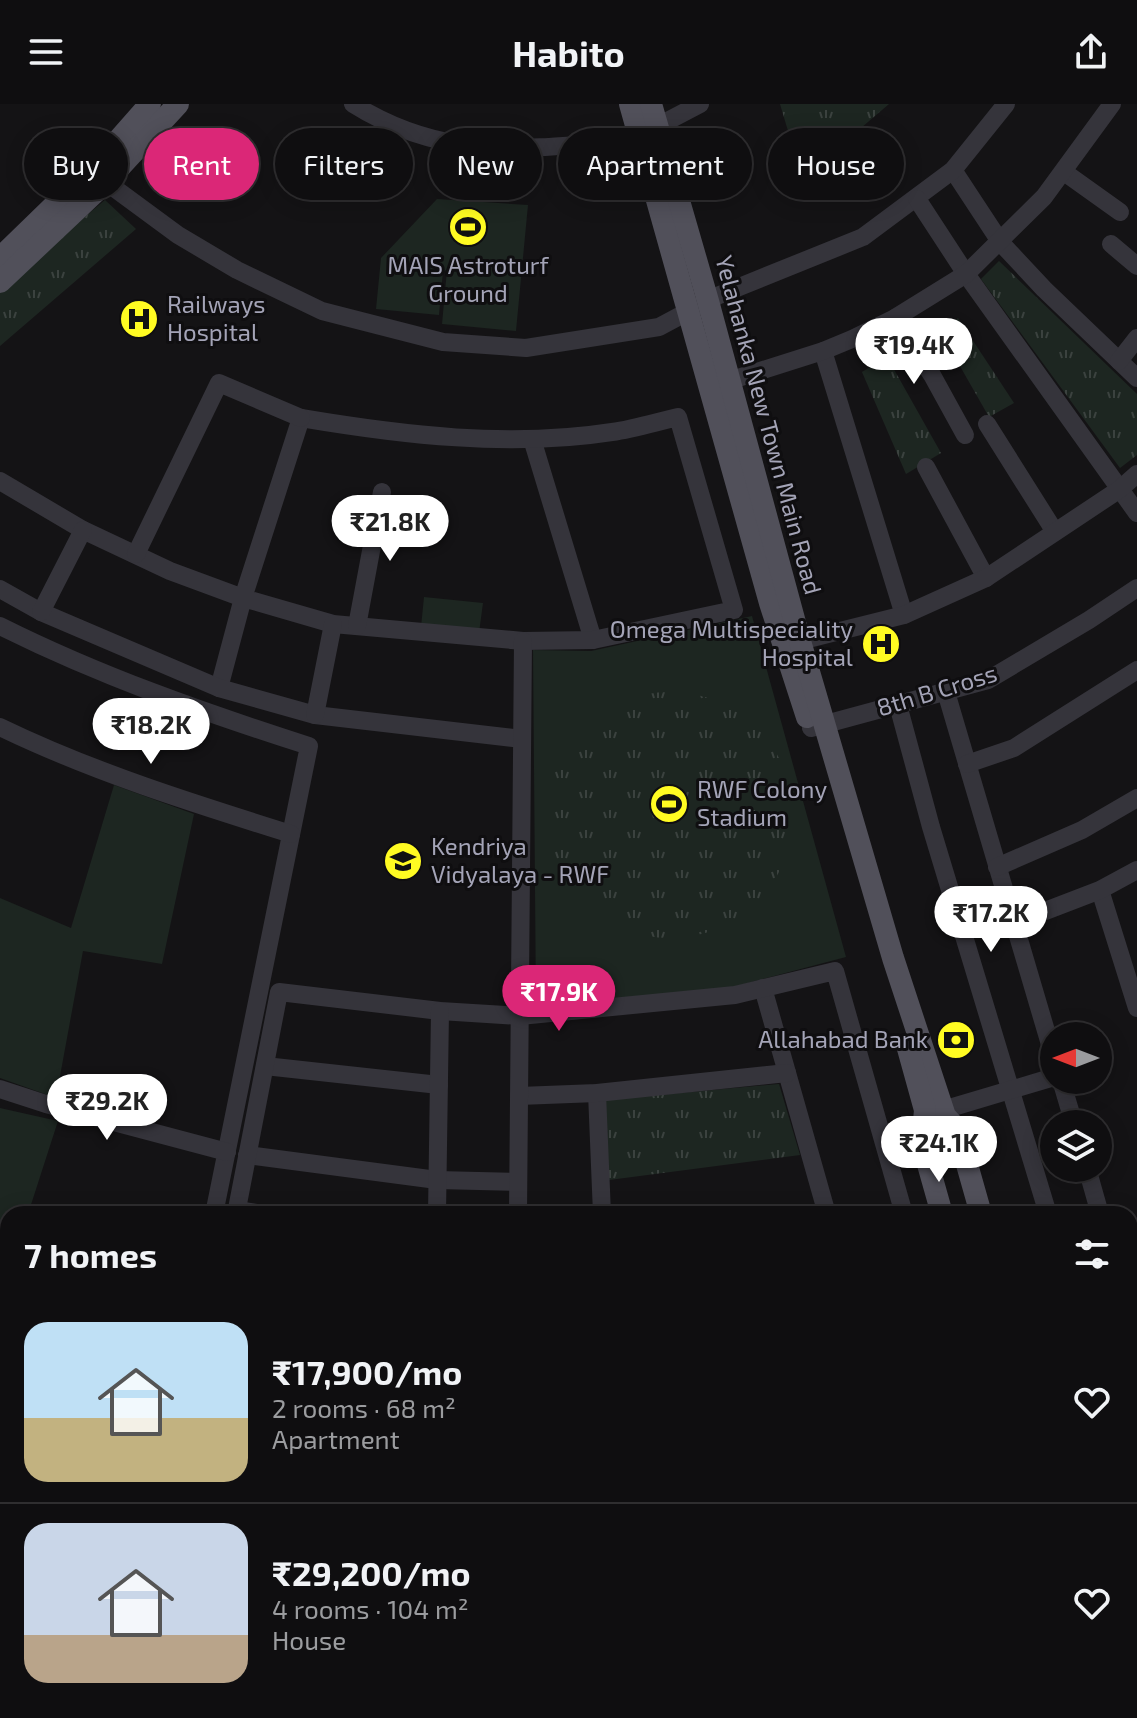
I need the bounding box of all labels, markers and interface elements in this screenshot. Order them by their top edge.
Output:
icon: menu [24,30,68,74]
icon: share [1069,30,1113,74]
text: Habito [512,31,625,74]
chip: Buy [24,128,128,200]
chip: Rent [144,128,259,200]
chip: Filters [275,128,413,200]
chip: New [429,128,542,200]
chip: Apartment [558,128,752,200]
chip: House [768,128,904,200]
sports icon: MAIS Astroturf Ground [447,206,489,248]
place label: MAIS Astroturf Ground [387,250,550,307]
street label: Yelahanka New Town Main Road [710,252,829,597]
place label: Railways Hospital [167,289,266,346]
hospital icon: Railways Hospital [118,298,160,340]
pin: ₹19.4K [849,318,979,386]
text: ₹19.4K [873,328,955,359]
pin: ₹21.8K [325,495,455,563]
text: ₹21.8K [350,505,430,536]
place label: Omega Multispeciality Hospital [610,614,853,671]
hospital icon: Omega Multispeciality Hospital [860,623,902,665]
street label: 8th B Cross [873,658,1000,722]
pin: ₹18.2K [86,698,216,766]
text: ₹18.2K [111,708,191,739]
place label: RWF Colony Stadium [697,774,827,831]
sports icon: RWF Colony Stadium [648,783,690,825]
place label: Kendriya Vidyalaya - RWF [431,831,609,888]
school or university icon: Kendriya Vidyalaya - RWF [382,840,424,882]
pin: ₹17.2K [926,886,1056,954]
text: ₹17.2K [952,896,1030,927]
pin: ₹17.9K [494,965,624,1033]
text: ₹17.9K [520,975,598,1006]
bank icon: Allahabad Bank [935,1019,977,1061]
north arrow [1040,1022,1112,1094]
map controls [1040,1022,1112,1182]
place label: Allahabad Bank [758,1024,928,1053]
pin: ₹29.2K [42,1074,172,1142]
text: ₹29.2K [65,1084,149,1115]
button: layers [1040,1110,1112,1182]
pin: ₹24.1K [874,1116,1004,1184]
text: ₹24.1K [899,1126,979,1157]
icon: filters [1070,1232,1114,1276]
text: 7 homes [24,1234,157,1275]
text: ₹17,900/mo [272,1351,462,1392]
icon: home [88,1354,184,1450]
icon: heart [1070,1380,1114,1424]
text: 2 rooms · 68 m² [272,1392,456,1423]
text: Apartment [272,1423,400,1454]
text: ₹29,200/mo [272,1552,471,1593]
icon: home [88,1555,184,1651]
icon: heart [1070,1581,1114,1625]
text: 4 rooms · 104 m² [272,1593,468,1624]
text: House [272,1624,346,1655]

